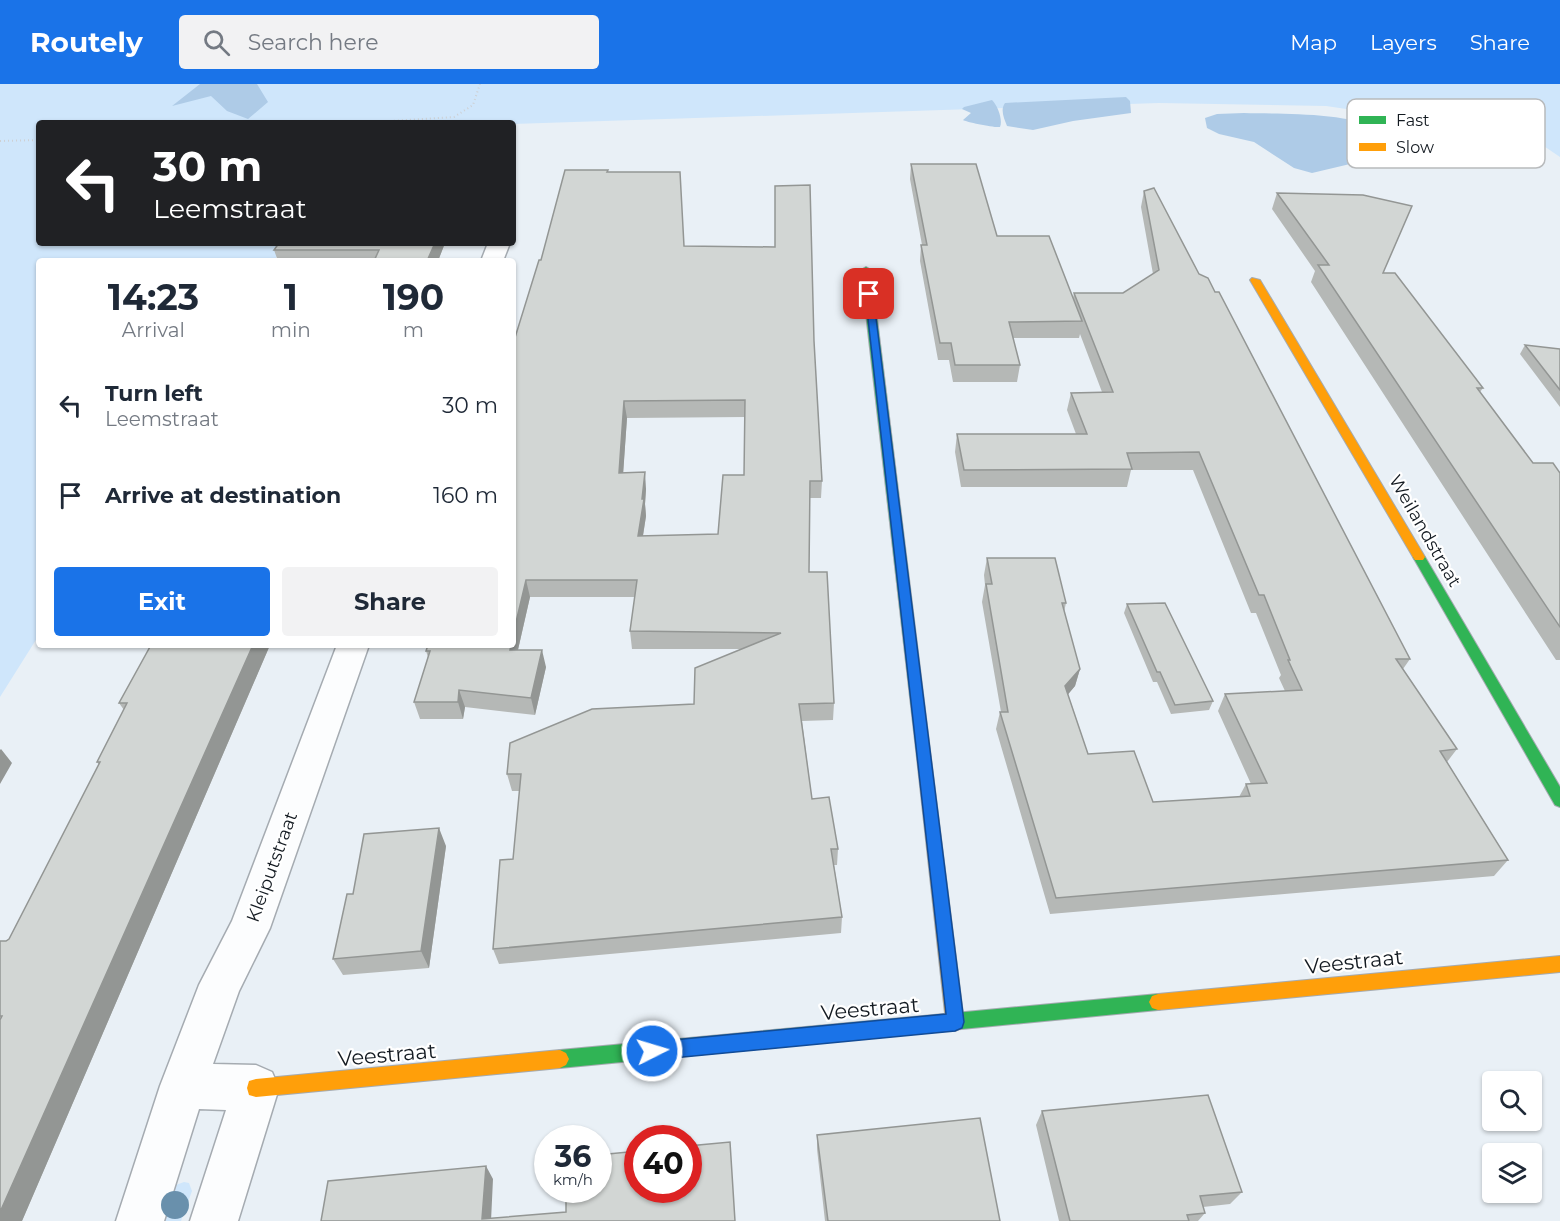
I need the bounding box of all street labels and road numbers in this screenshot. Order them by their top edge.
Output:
street label: Weilandstraat [1384,471,1466,591]
street label: Kleiputstraat [242,809,302,925]
street label: Veestraat [1304,944,1404,979]
street label: Veestraat [820,992,920,1025]
street label: Veestraat [337,1038,437,1071]

